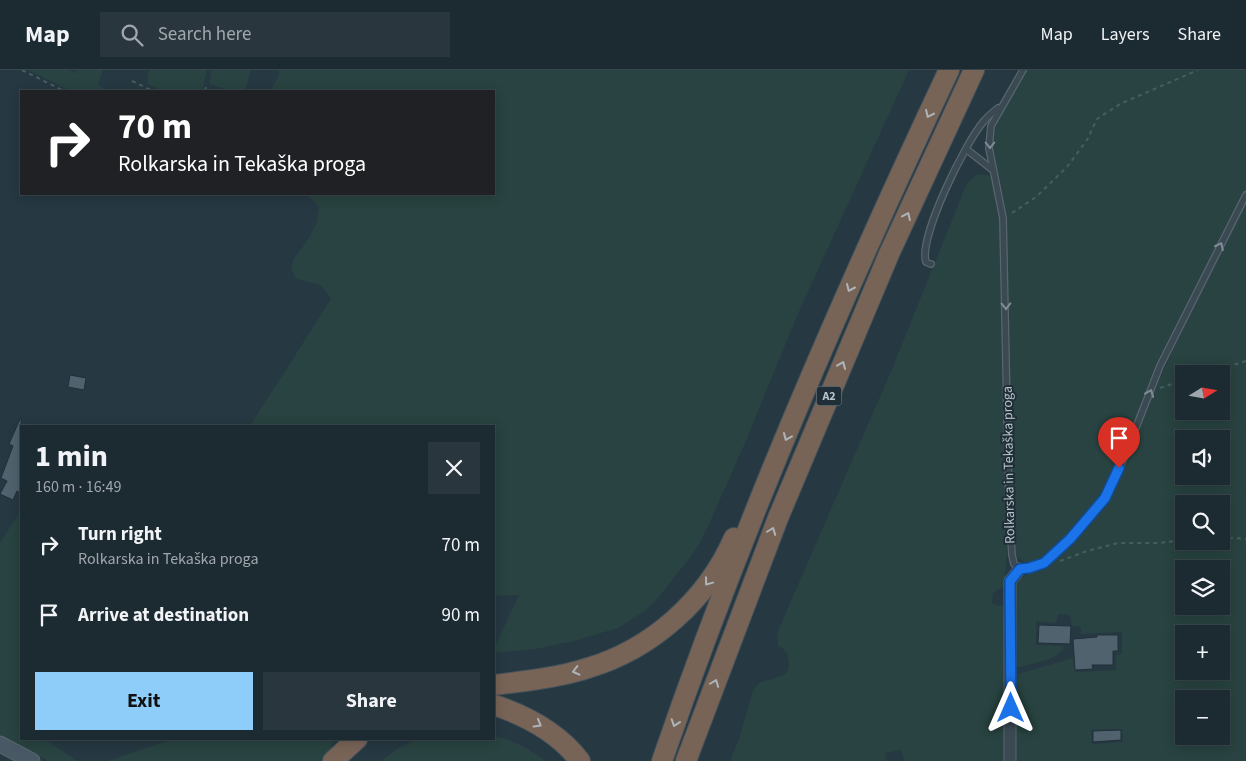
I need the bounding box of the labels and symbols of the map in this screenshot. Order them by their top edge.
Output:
one-way arrow [924,109,935,118]
one-way arrow [985,142,995,149]
one-way arrow [900,212,911,221]
one-way arrow [1214,242,1224,251]
one-way arrow [846,283,857,292]
one-way arrow [1001,302,1011,310]
one-way arrow [836,361,847,370]
north arrow [1175,365,1230,420]
road number: A2 [816,386,842,406]
street label: Rolkarska in Tekaška proga [998,386,1020,544]
one-way arrow [1144,389,1154,398]
pin [1098,417,1140,468]
one-way arrow [782,432,793,441]
one-way arrow [766,527,777,536]
one-way arrow [705,576,714,586]
one-way arrow [572,665,581,676]
one-way arrow [708,679,719,688]
position arrow [984,681,1036,733]
one-way arrow [533,718,542,728]
one-way arrow [671,718,681,727]

